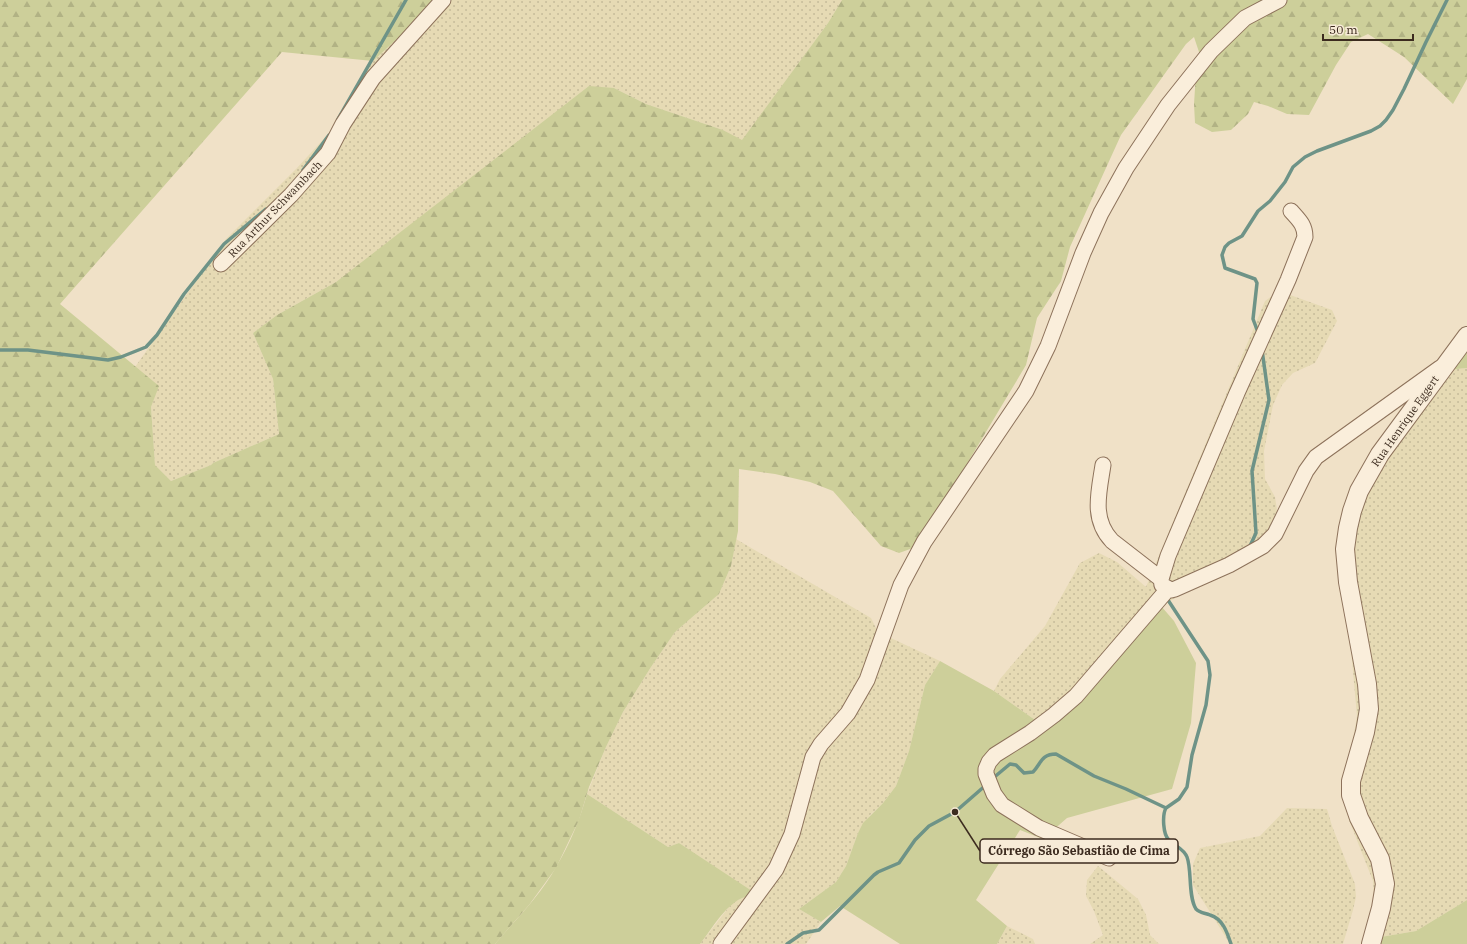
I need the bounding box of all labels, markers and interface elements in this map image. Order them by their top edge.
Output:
scale bar [1323,16,1413,42]
text: 50 m [1329,22,1358,37]
street label: Rua Arthur Schwambach [225,158,325,260]
street label: Rua Henrique Eggert [1368,373,1442,469]
callout: Córrego São Sebastião de Cima [980,839,1178,863]
text: Córrego São Sebastião de Cima [988,843,1170,858]

